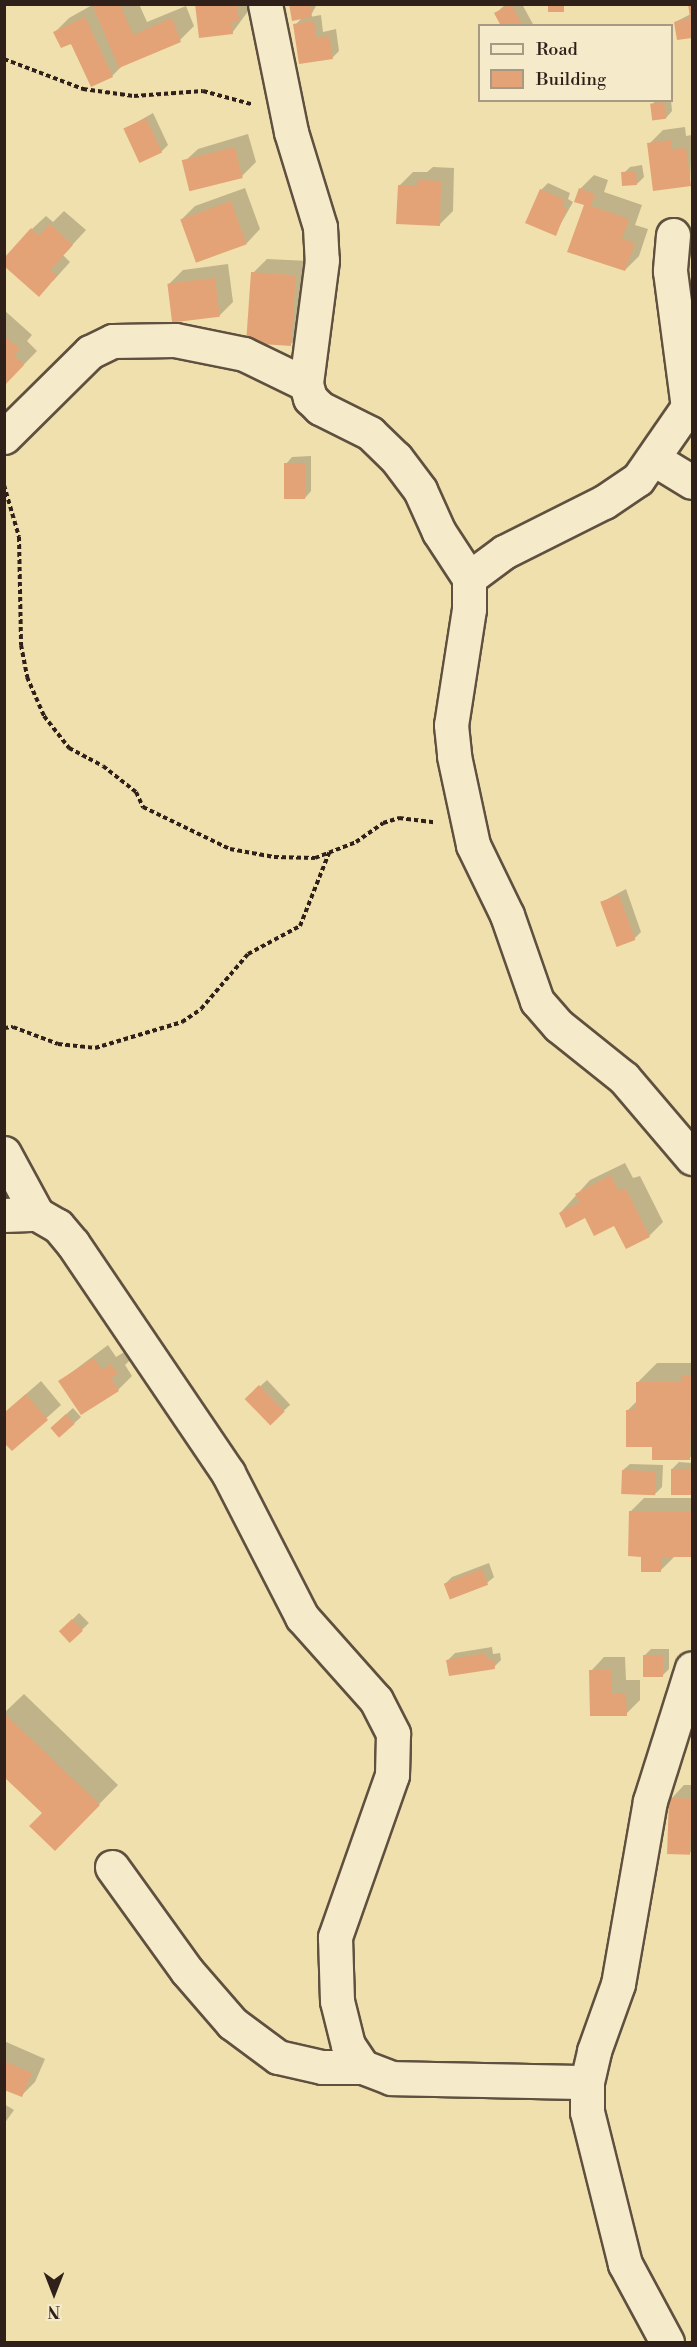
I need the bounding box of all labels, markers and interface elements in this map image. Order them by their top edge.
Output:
legend [478,24,673,102]
text: Road [536,38,578,61]
text: Building [536,68,606,91]
north arrow [24,2263,84,2323]
text: N [48,2301,60,2321]

